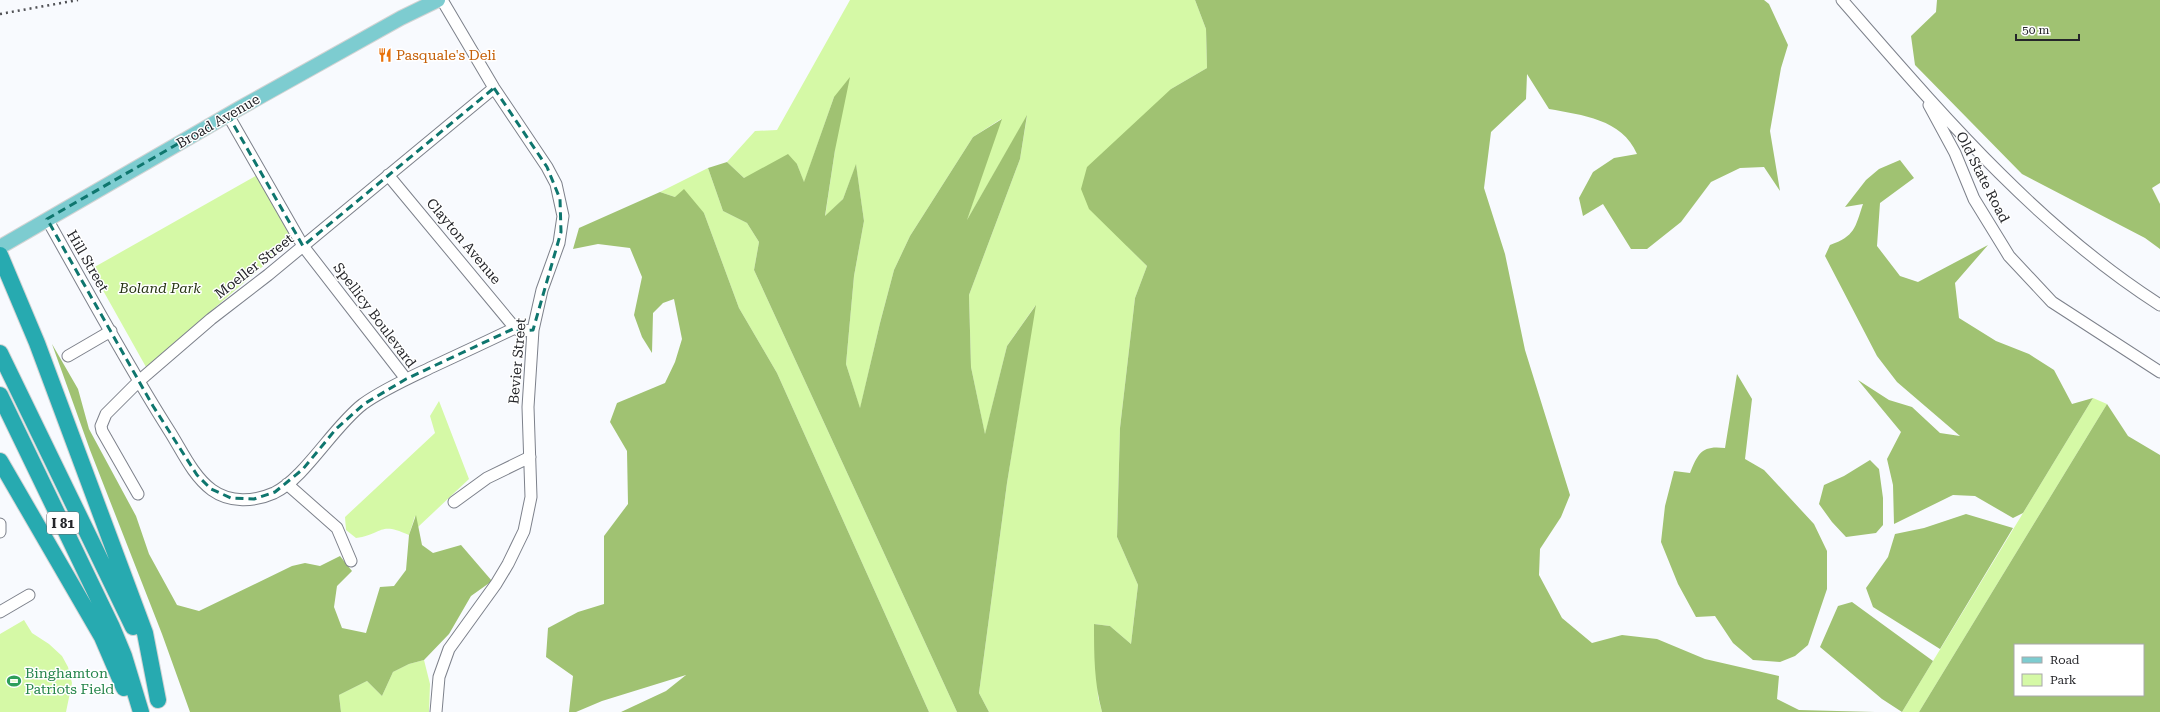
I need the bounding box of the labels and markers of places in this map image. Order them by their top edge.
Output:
restaurant icon: Pasquale's Deli [377,47,393,63]
place label: Pasquale's Deli [396,47,497,63]
place label: Binghamton Patriots Field [25,665,114,697]
sports icon: Binghamton Patriots Field [6,673,22,689]

